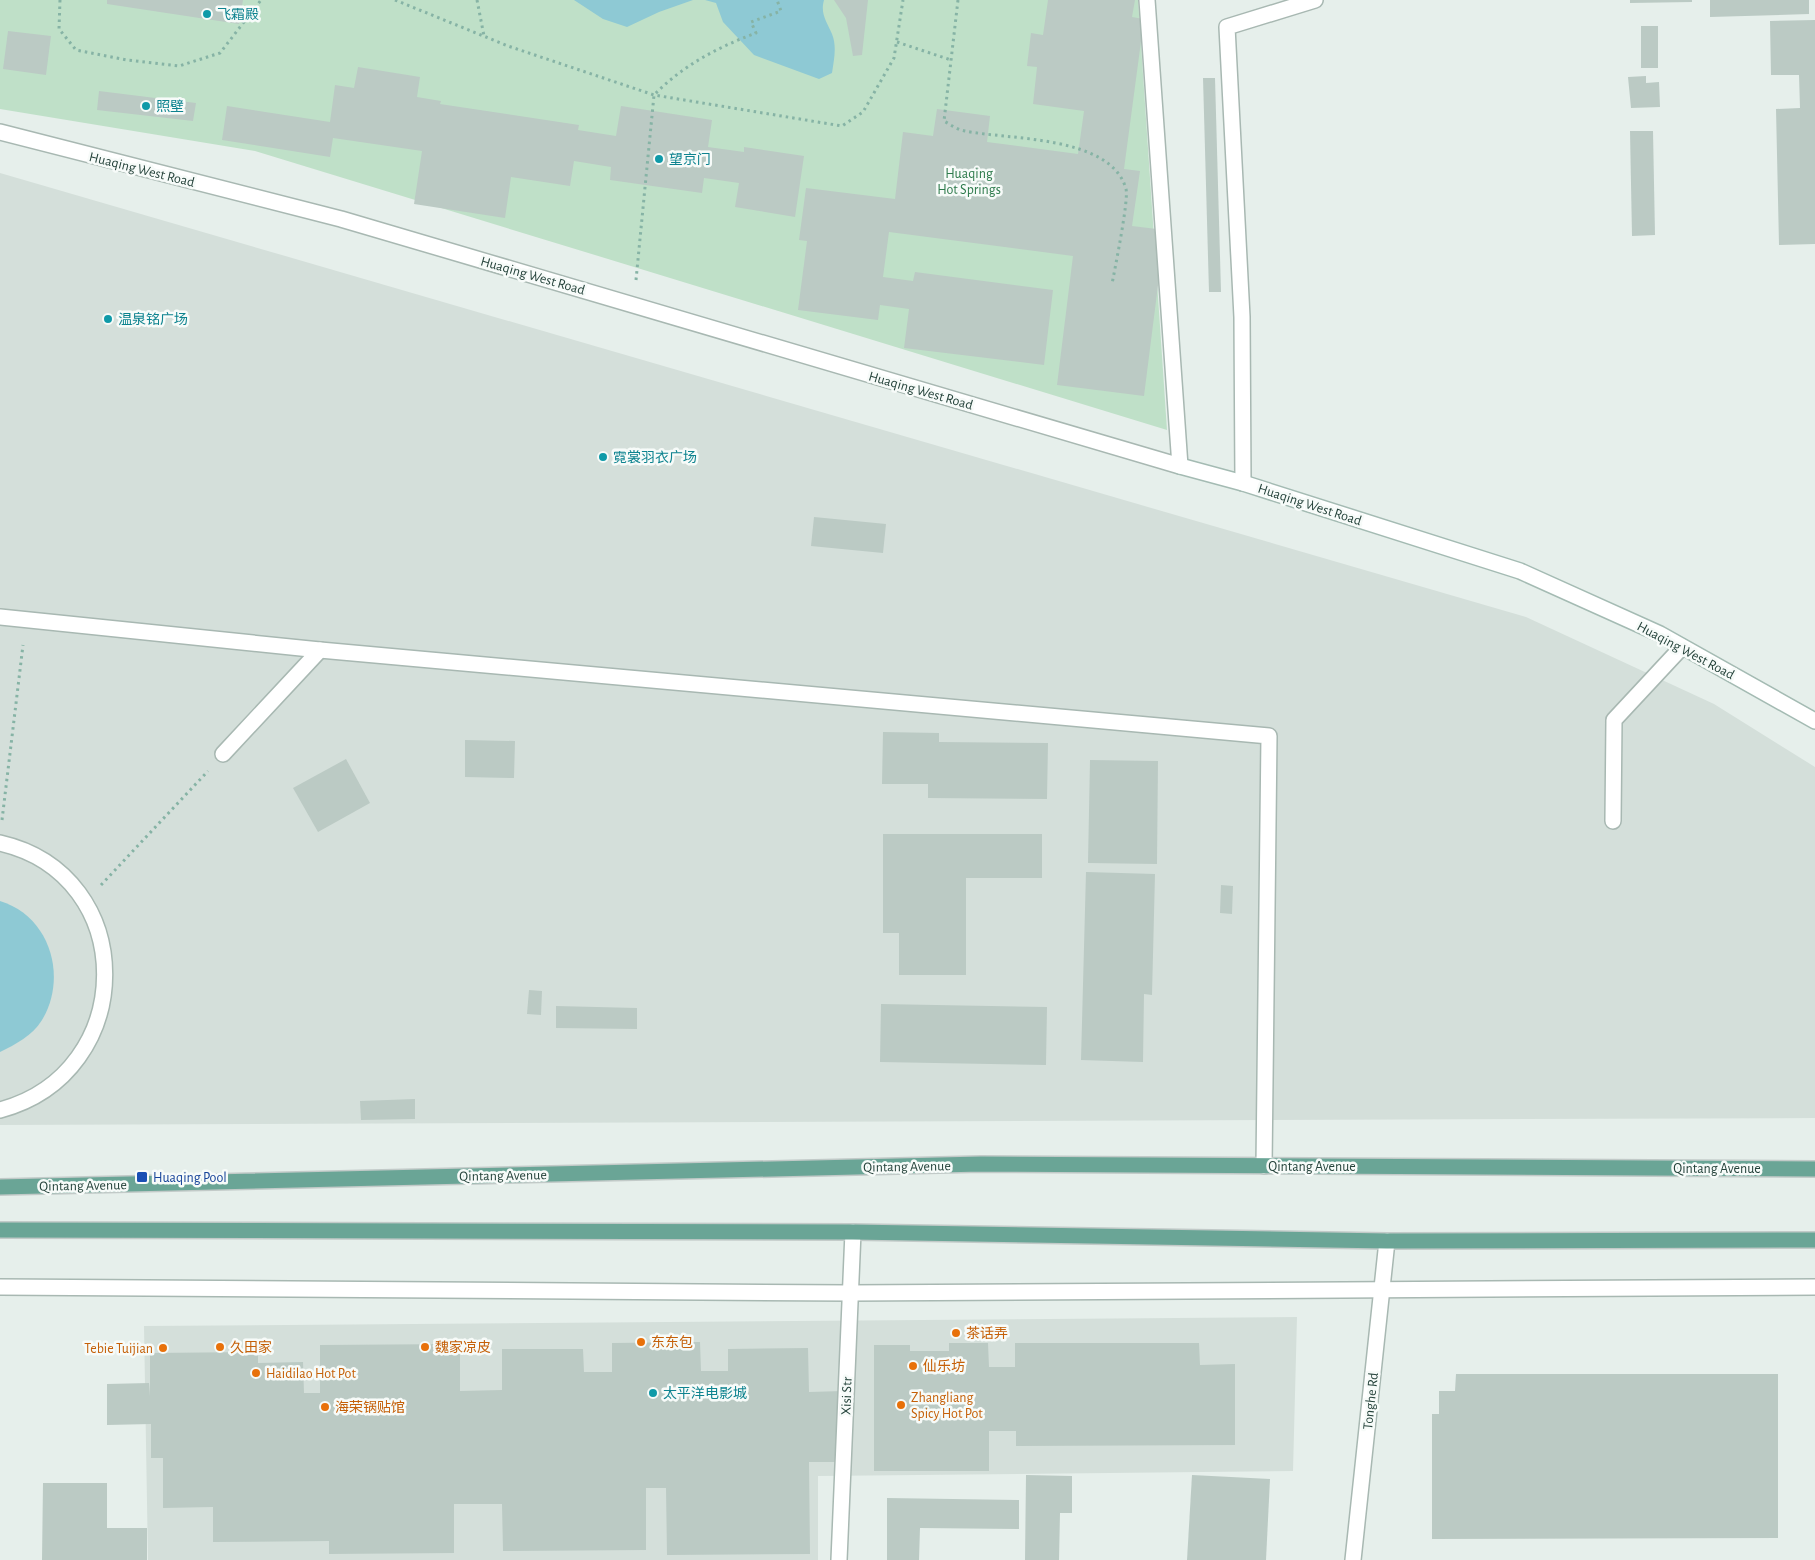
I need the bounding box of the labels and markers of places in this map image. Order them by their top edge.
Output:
marker: 飞霜殿 [201,8,213,20]
place label: 飞霜殿 [217,8,259,22]
place label: 照壁 [156,99,184,114]
marker: 照壁 [140,100,152,112]
place label: 望京门 [669,152,711,167]
marker: 望京门 [653,153,665,165]
place label: 温泉铭广场 [118,311,188,327]
marker: 温泉铭广场 [102,313,114,325]
place label: 霓裳羽衣广场 [613,450,697,465]
marker: 霓裳羽衣广场 [597,451,609,463]
marker: Huaqing Pool [135,1170,149,1184]
place label: Huaqing Pool [153,1171,227,1185]
place label: 茶话弄 [966,1326,1008,1341]
marker: 茶话弄 [950,1327,962,1339]
place label: 东东包 [651,1335,693,1350]
marker: 东东包 [635,1336,647,1348]
place label: 久田家 [230,1339,272,1355]
place label: 魏家凉皮 [435,1339,491,1355]
marker: 久田家 [214,1341,226,1353]
marker: 魏家凉皮 [419,1341,431,1353]
place label: Tebie Tuijian [84,1342,153,1356]
marker: Tebie Tuijian [157,1342,169,1354]
place label: 仙乐坊 [923,1358,965,1374]
marker: 仙乐坊 [907,1360,919,1372]
marker: Haidilao Hot Pot [250,1367,262,1379]
place label: Haidilao Hot Pot [266,1367,356,1381]
place label: 太平洋电影城 [663,1386,747,1401]
marker: 太平洋电影城 [647,1387,659,1399]
place label: Zhangliang Spicy Hot Pot [911,1391,983,1421]
marker: Zhangliang Spicy Hot Pot [895,1399,907,1411]
place label: 海荣锅贴馆 [335,1400,405,1415]
marker: 海荣锅贴馆 [319,1401,331,1413]

